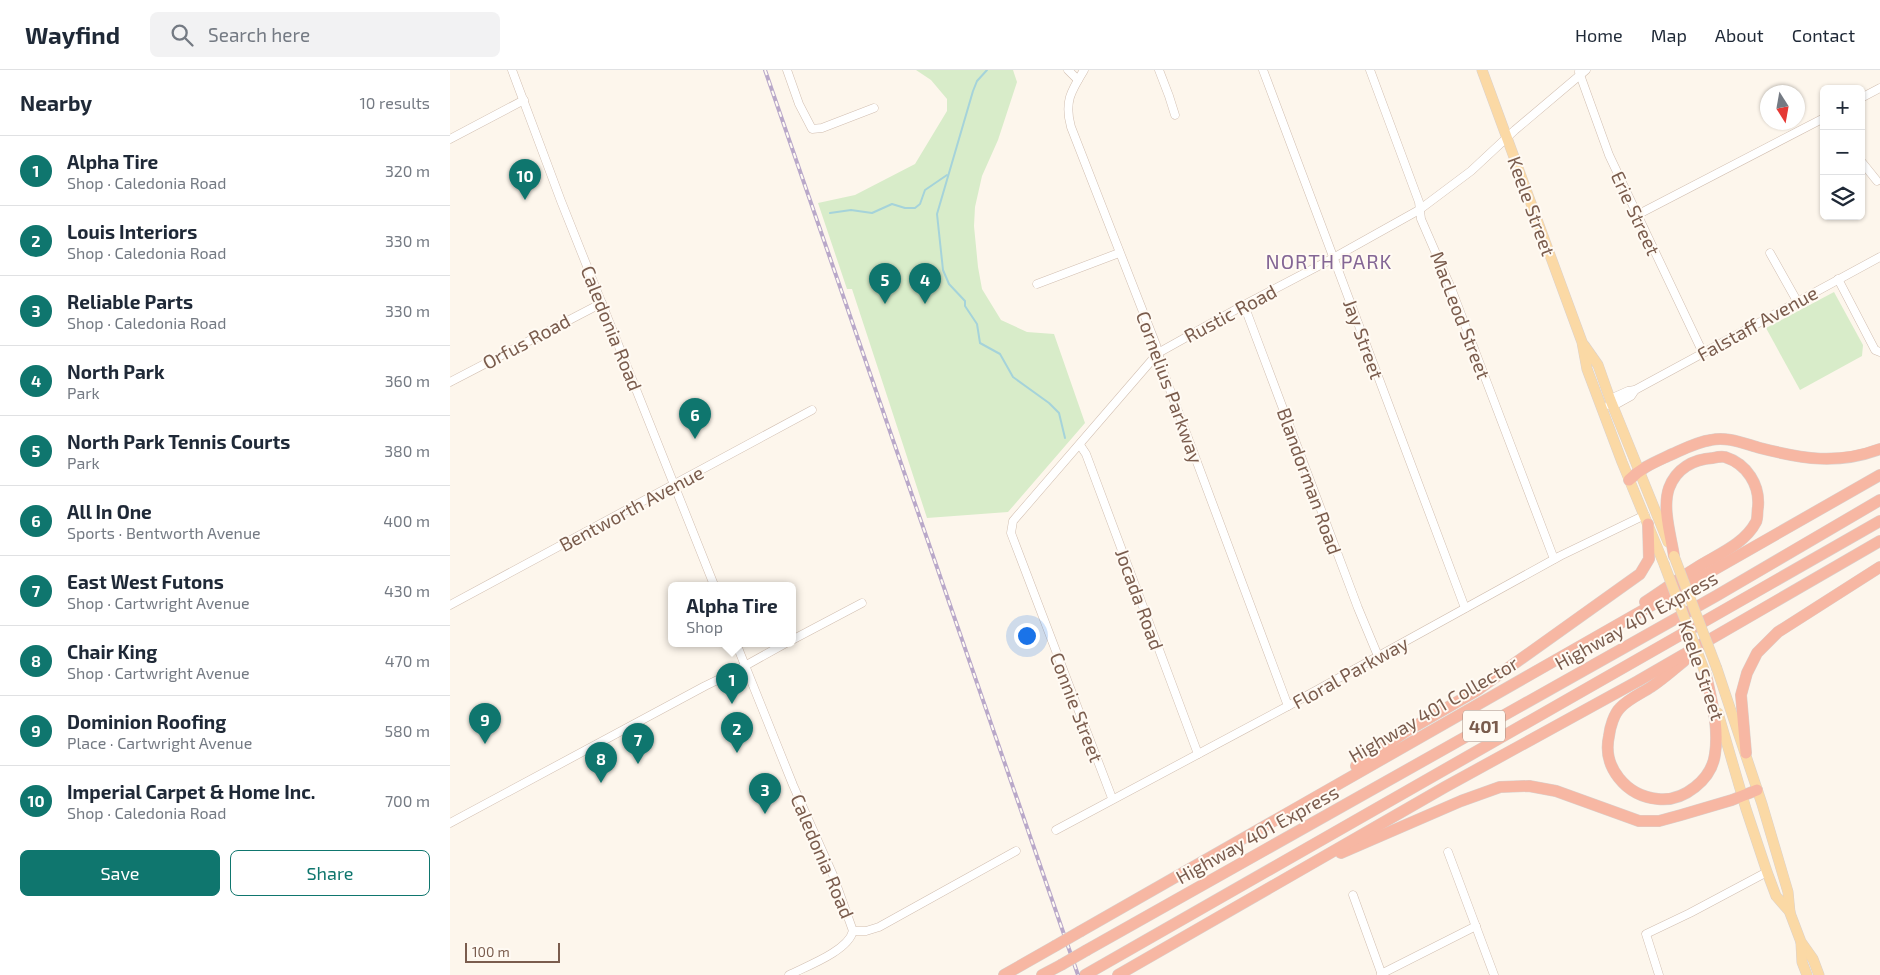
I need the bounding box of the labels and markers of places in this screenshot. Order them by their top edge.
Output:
pin: 10 [509,159,541,200]
pin: 5 [869,263,901,304]
pin: 4 [909,263,941,304]
pin: 6 [679,398,711,439]
pin: 1 [716,663,748,704]
pin: 9 [469,703,501,744]
pin: 2 [721,712,753,753]
pin: 7 [622,723,654,764]
pin: 8 [585,742,617,783]
pin: 3 [749,773,781,814]

